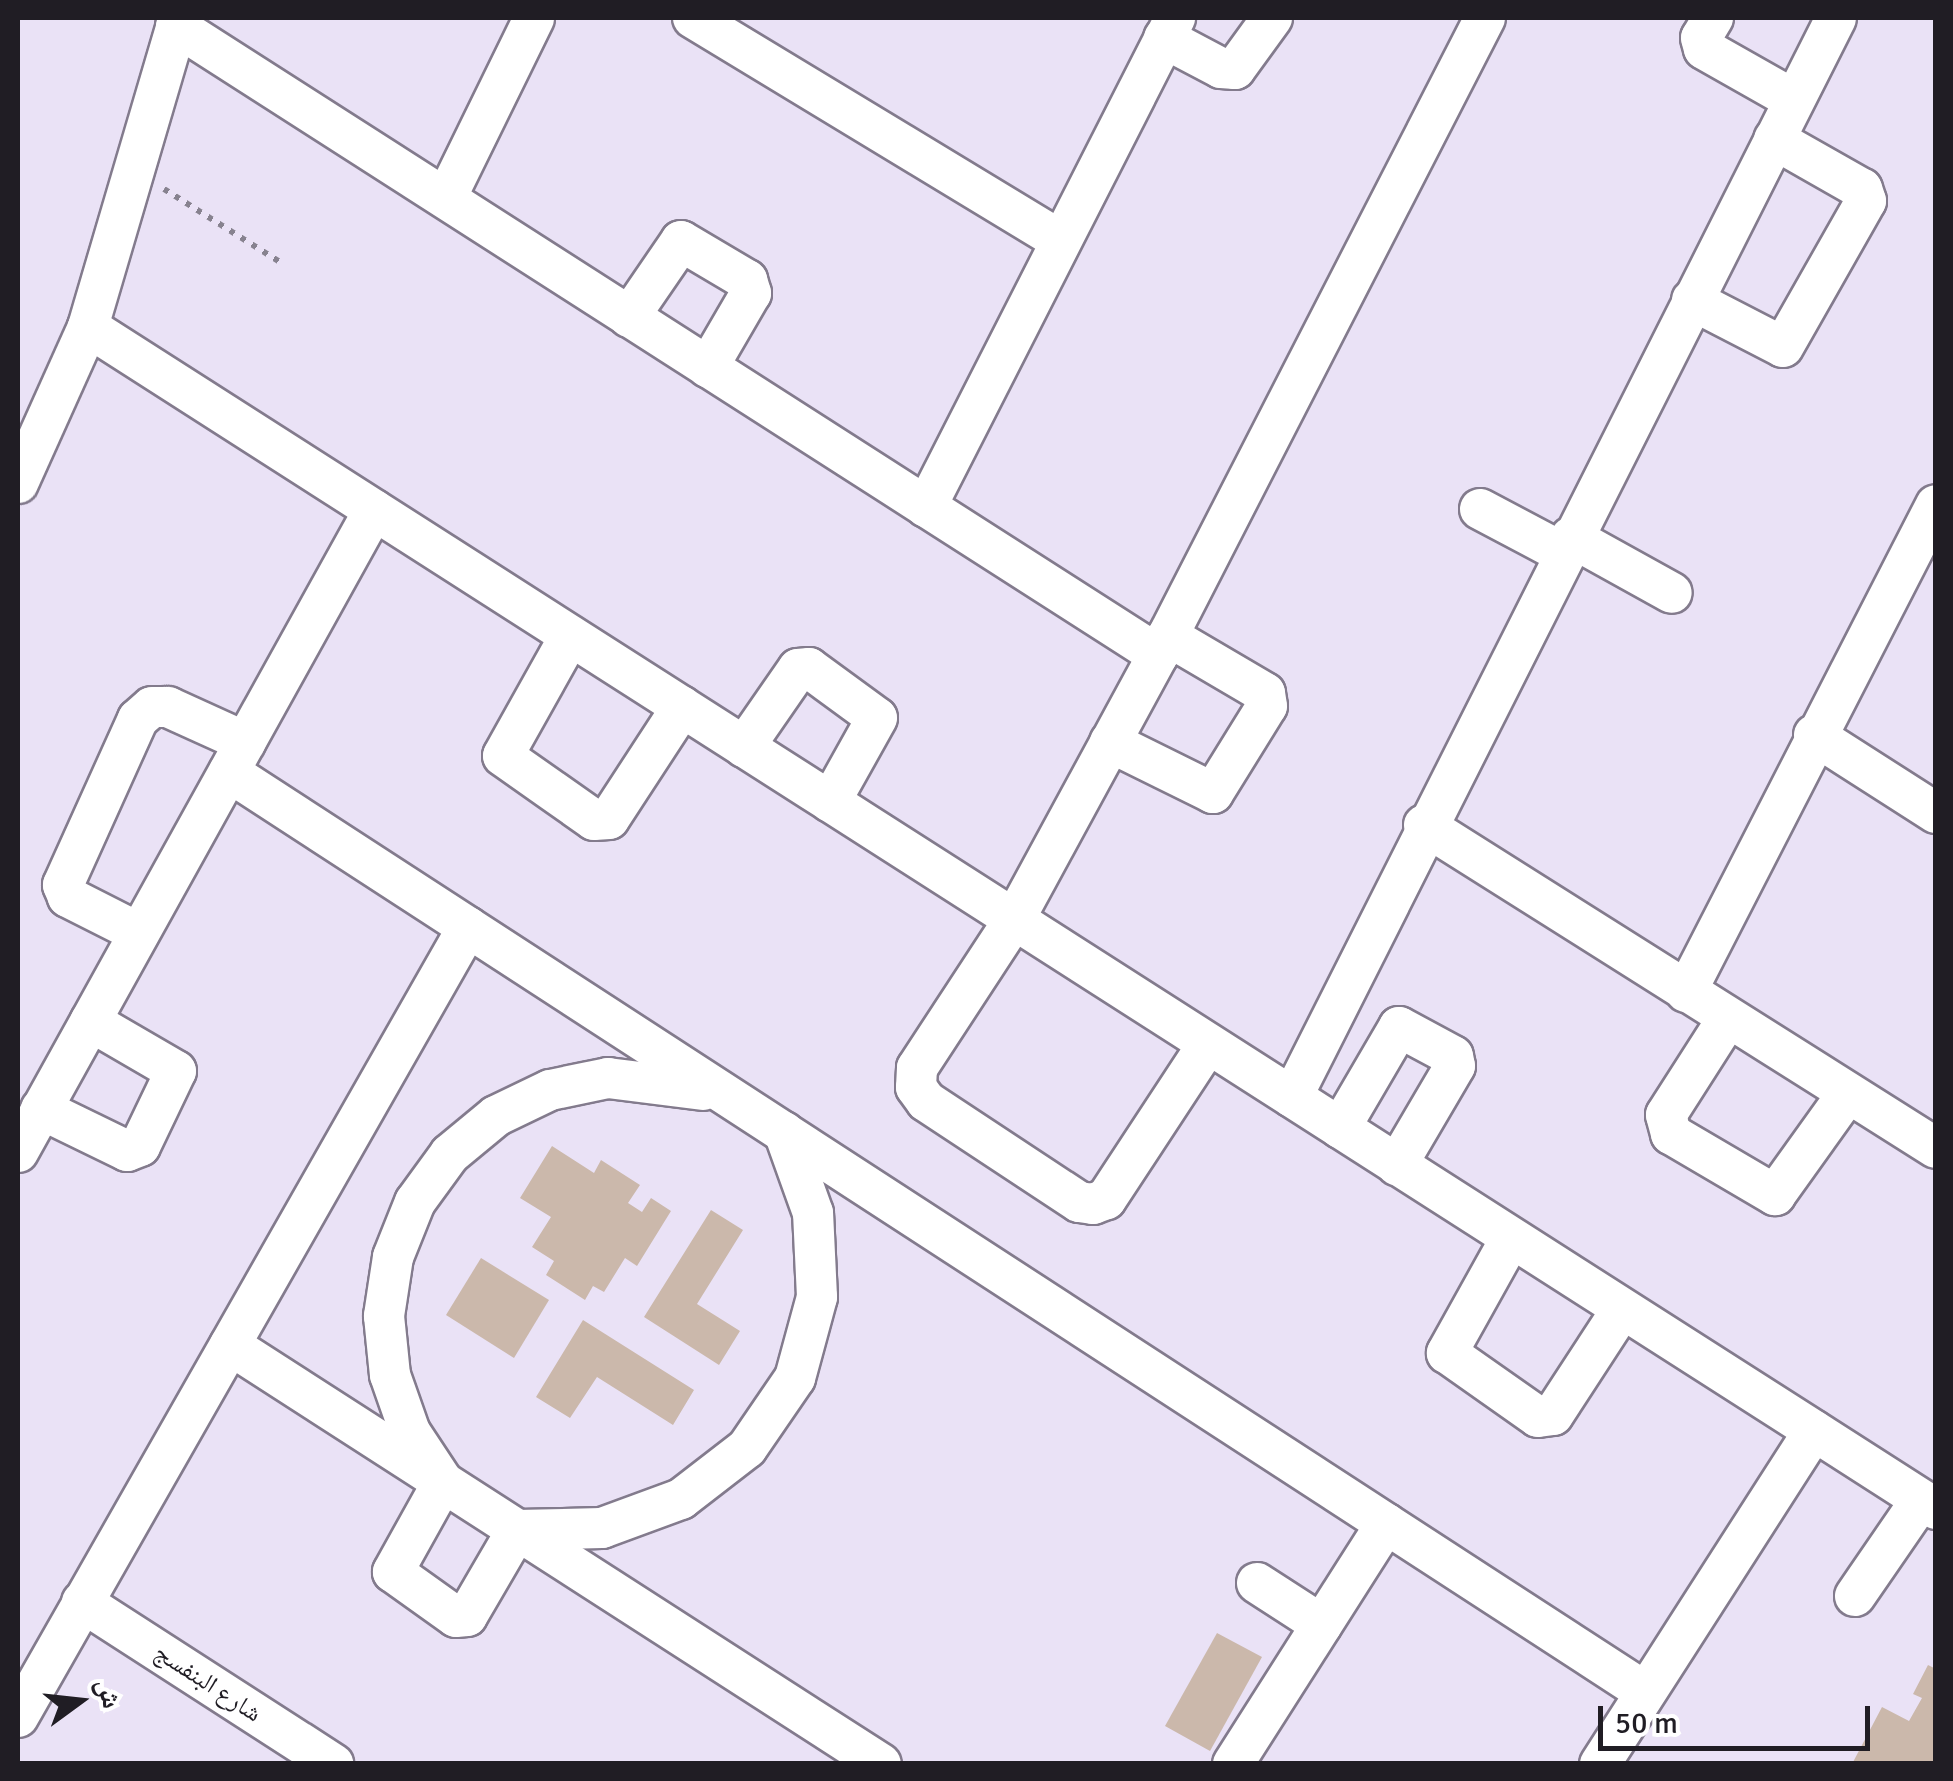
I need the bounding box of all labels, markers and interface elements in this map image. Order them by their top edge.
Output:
street label: شارع البنفسج [149,1637,267,1729]
north arrow [30,1651,130,1751]
text: ش [89,1674,129,1712]
scale bar [1603,1686,1876,1748]
text: 50 m [1615,1705,1678,1742]

